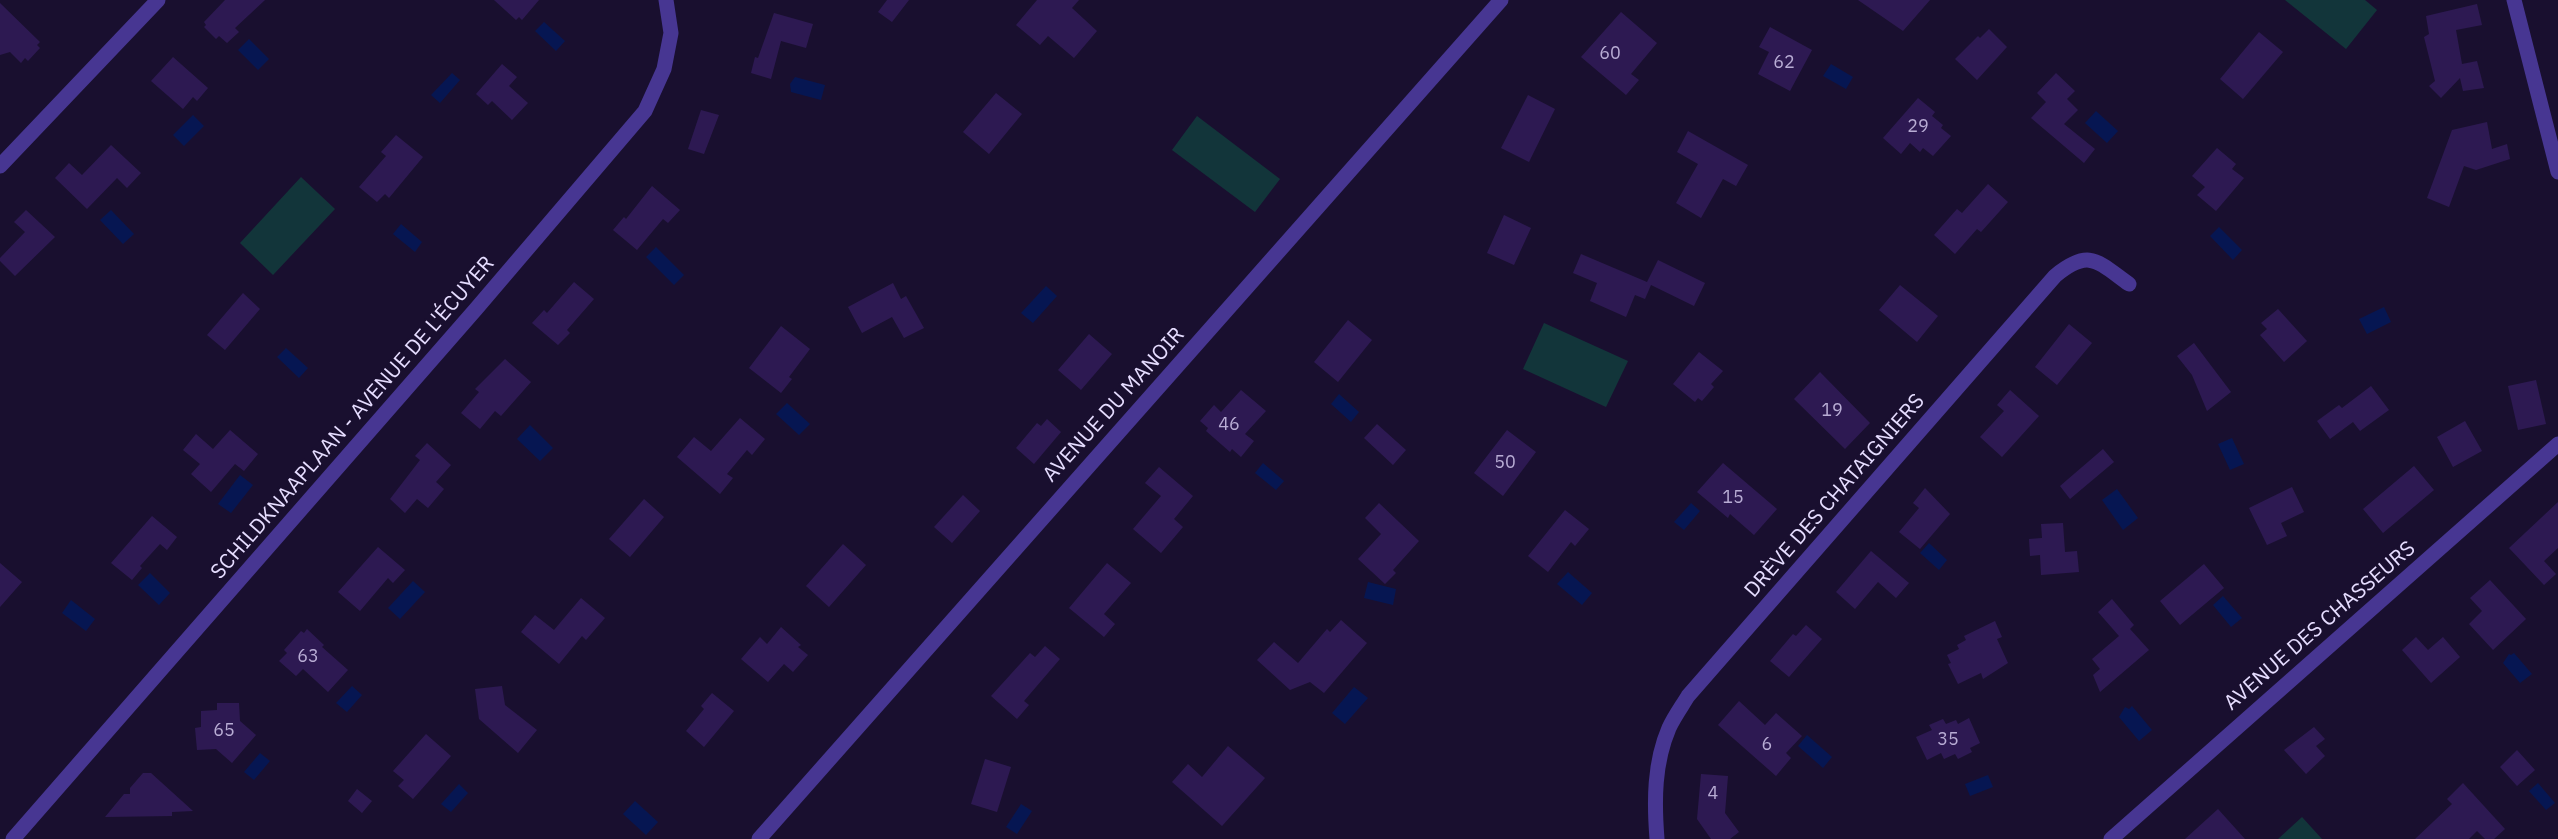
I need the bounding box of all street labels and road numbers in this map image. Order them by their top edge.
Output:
street label: SCHILDKNAAPLAAN - AVENUE DE L'ÉCUYER [206,251,500,585]
street label: AVENUE DU MANOIR [1038,323,1190,487]
street label: DRÈVE DES CHATAIGNIERS [1740,389,1930,603]
street label: AVENUE DES CHASSEURS [2219,536,2421,716]

